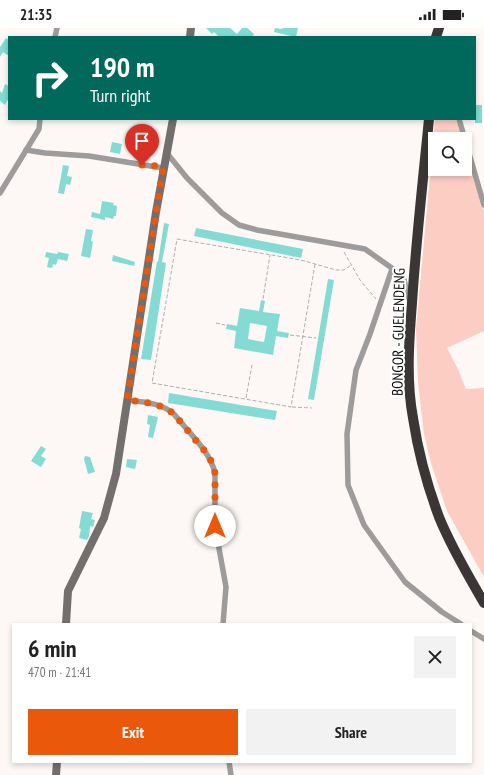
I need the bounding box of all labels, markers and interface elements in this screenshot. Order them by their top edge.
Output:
text: 21:35 [20,5,52,24]
text: 190 m [90,48,154,85]
icon: right [24,52,76,104]
text: Turn right [90,84,150,107]
pin [125,124,159,165]
icon: arrive [131,130,153,152]
map controls [428,132,472,176]
button: search [428,132,472,176]
street label: BONGOR - GUELENDENG [387,268,409,396]
position arrow [194,505,236,547]
text: 6 min [28,633,76,664]
button: close [414,636,456,678]
text: 470 m · 21:41 [28,664,91,681]
button: Exit [28,709,238,755]
button: Share [246,709,456,755]

